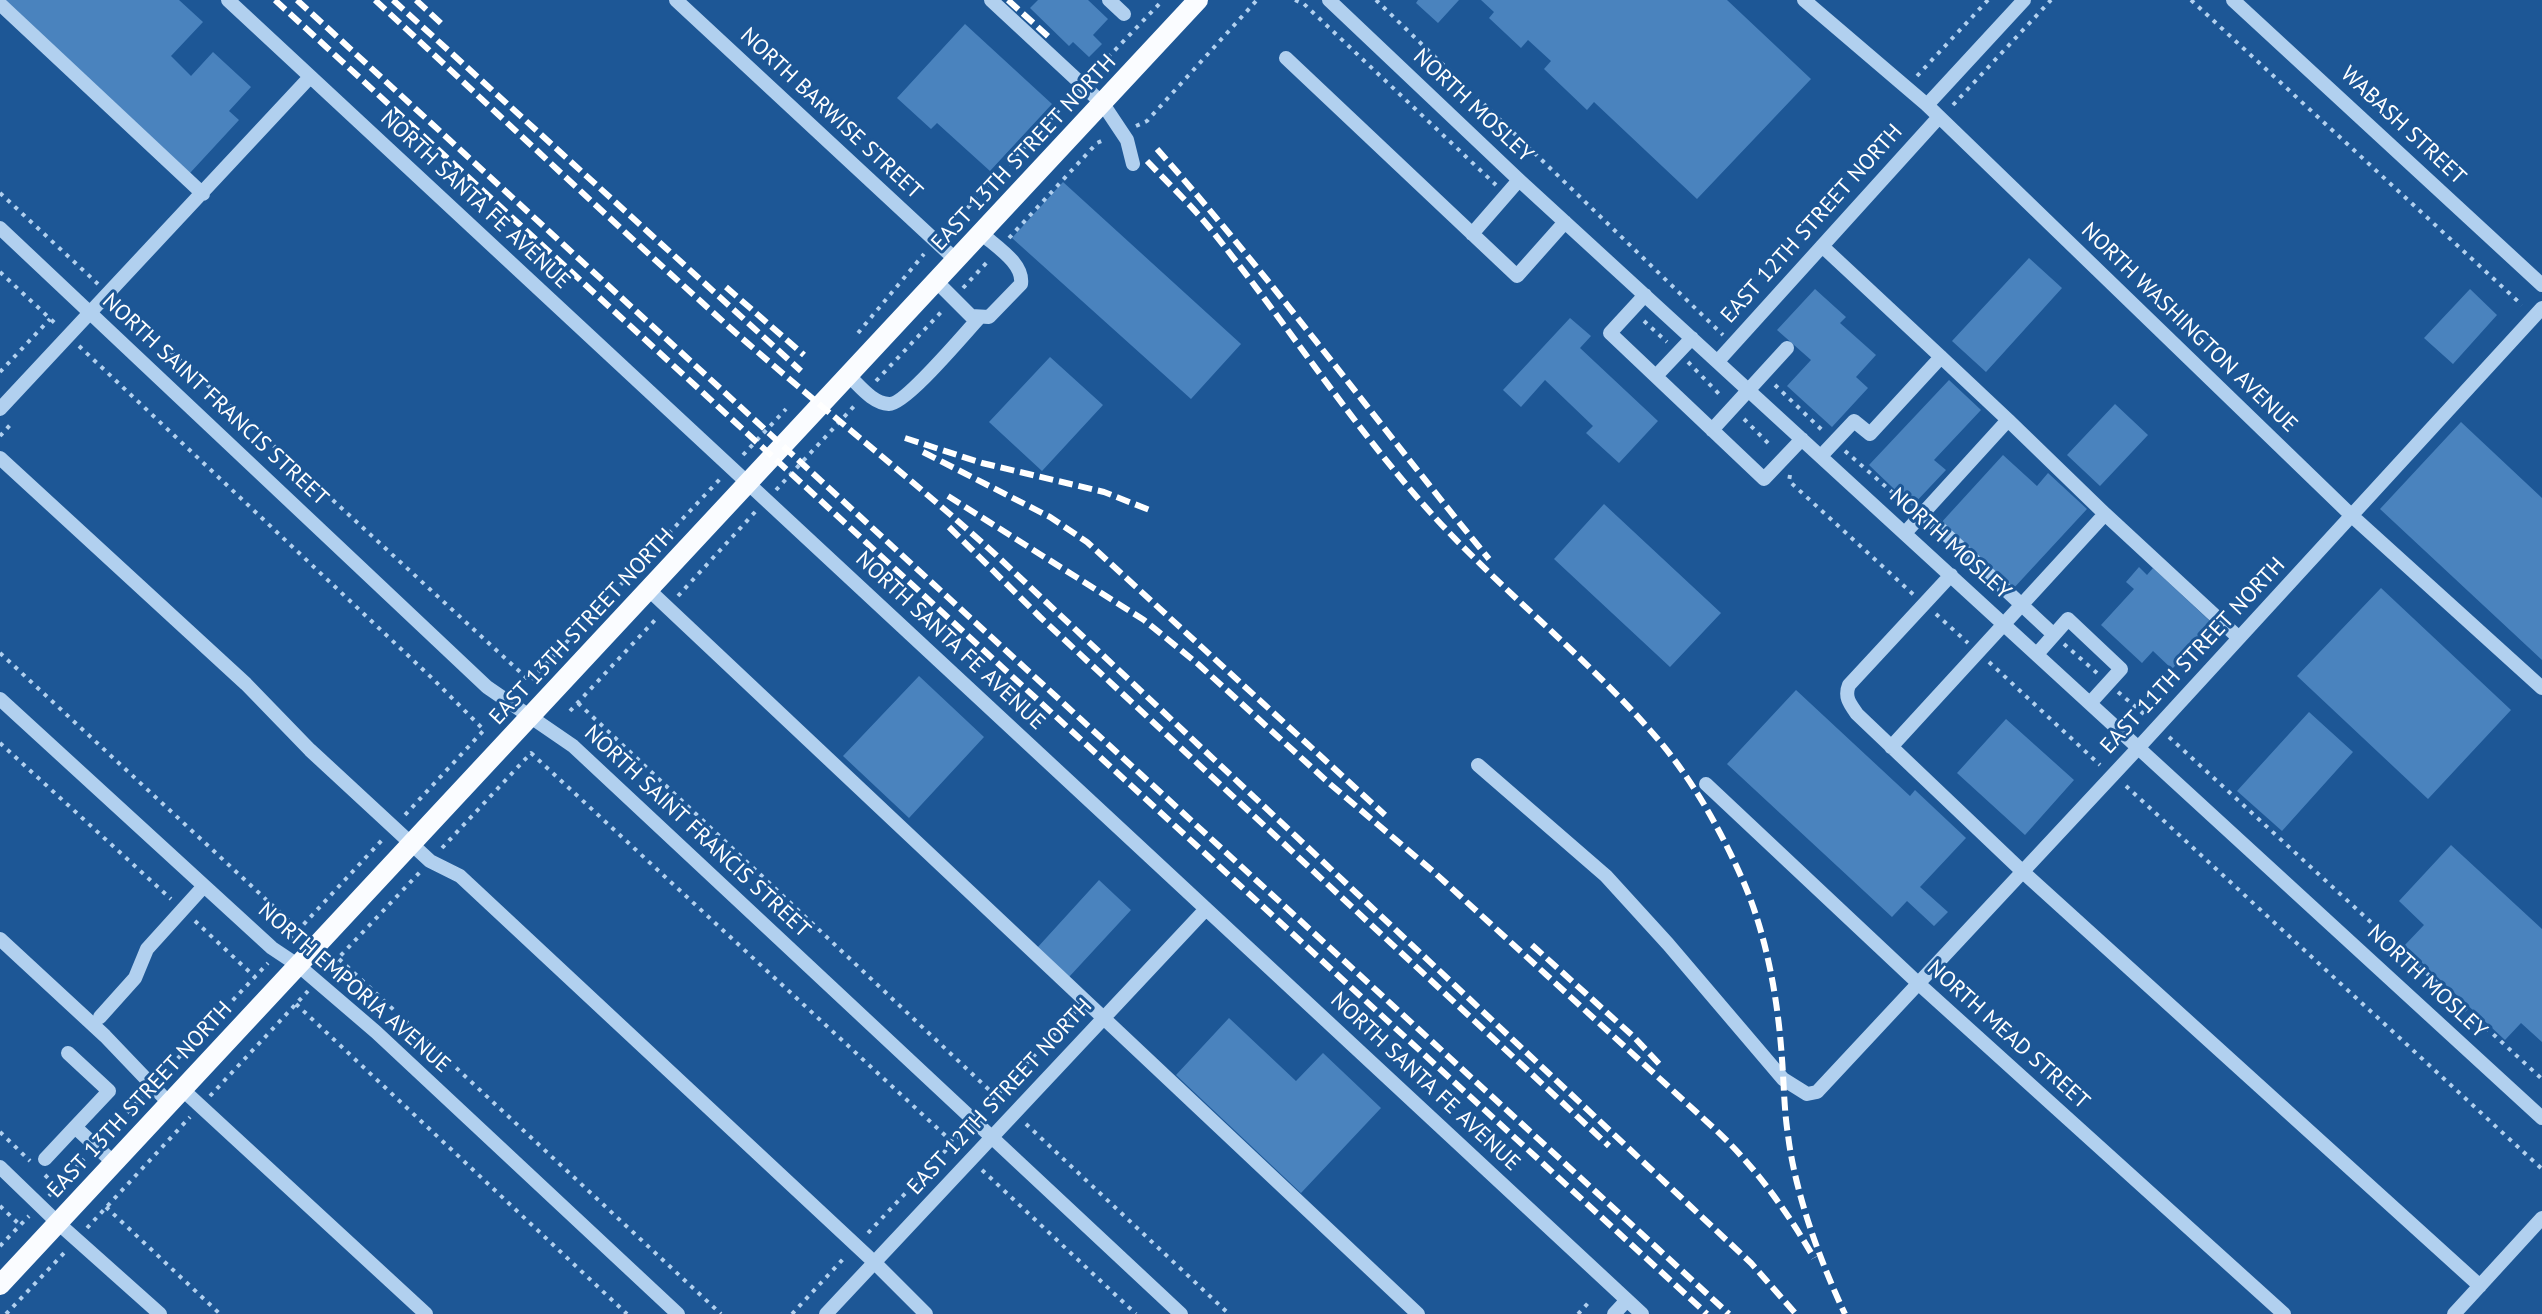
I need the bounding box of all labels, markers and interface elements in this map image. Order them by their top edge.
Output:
street label: NORTH BARWISE STREET [735,23,927,205]
street label: NORTH MOSLEY [1408,44,1538,168]
street label: EAST 13TH STREET NORTH [926,49,1122,257]
street label: WABASH STREET [2335,61,2471,191]
street label: NORTH SANTA FE AVENUE [375,105,575,295]
street label: EAST 12TH STREET NORTH [1716,119,1908,329]
street label: NORTH WASHINGTON AVENUE [2076,218,2302,438]
street label: NORTH SAINT FRANCIS STREET [97,288,333,512]
street label: NORTH MOSLEY [1884,483,2016,605]
street label: EAST 13TH STREET NORTH [484,523,680,731]
street label: NORTH SANTA FE AVENUE [850,546,1050,736]
street label: EAST 11TH STREET NORTH [2095,552,2291,760]
street label: NORTH SAINT FRANCIS STREET [579,720,815,944]
street label: NORTH EMPORIA AVENUE [253,897,455,1079]
street label: NORTH MOSLEY [2362,920,2492,1044]
street label: NORTH MEAD STREET [1921,955,2095,1115]
street label: NORTH SANTA FE AVENUE [1325,987,1525,1177]
street label: EAST 12TH STREET NORTH [902,993,1098,1201]
street label: EAST 13TH STREET NORTH [42,996,238,1204]

